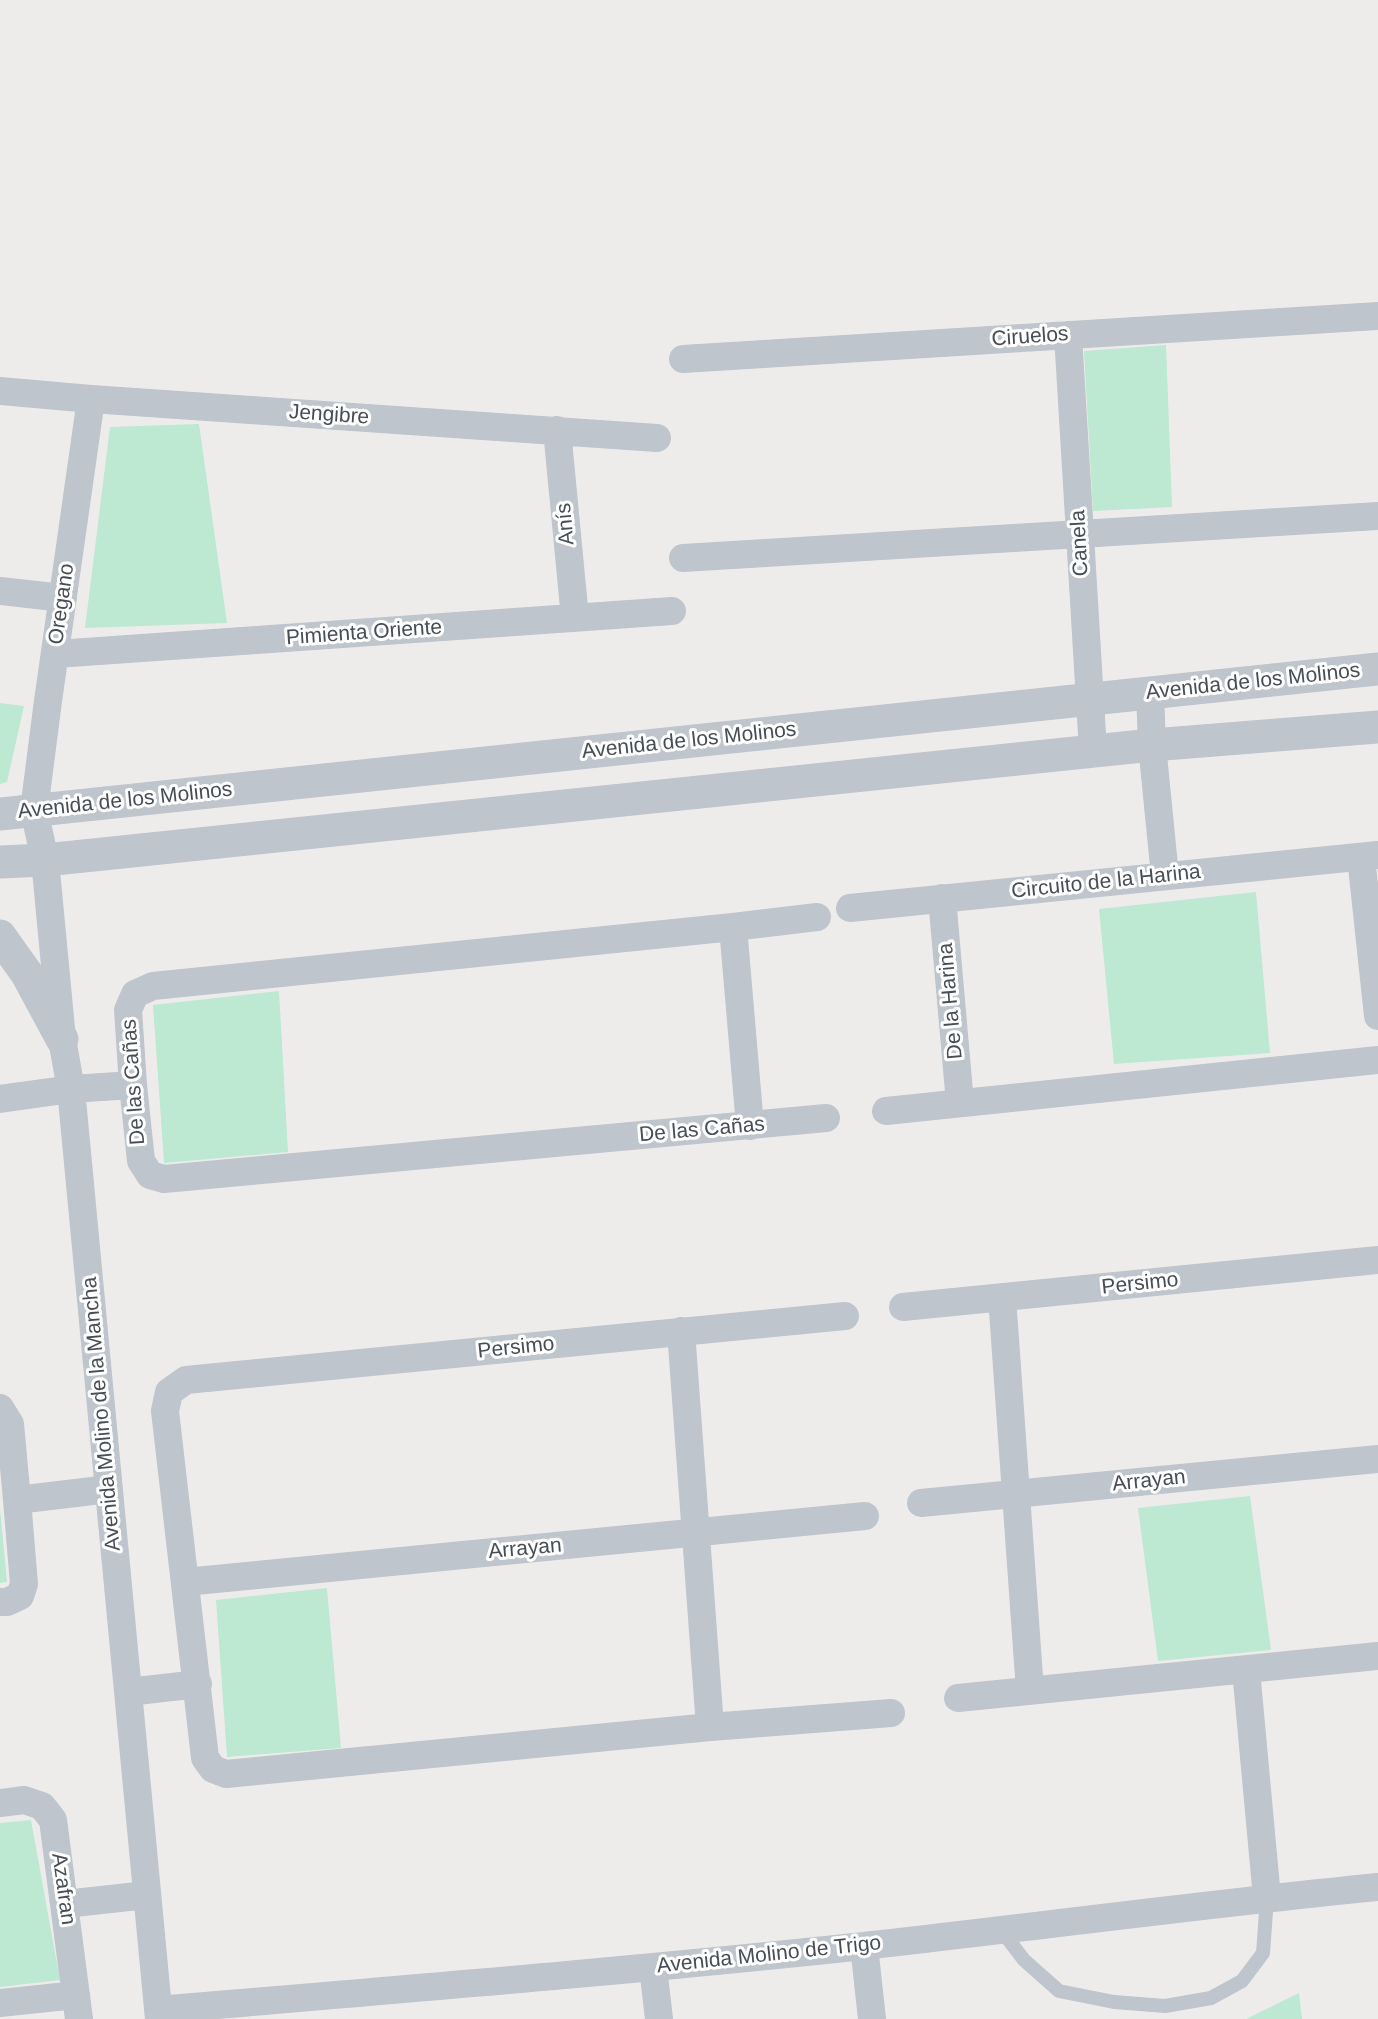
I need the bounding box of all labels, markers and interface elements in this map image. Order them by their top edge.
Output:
street label: Ciruelos [991,322,1069,352]
street label: Jengibre [288,400,370,430]
street label: Anís [552,502,580,546]
street label: Canela [1066,509,1094,577]
street label: Oregano [44,562,80,646]
street label: Pimienta Oriente [285,615,443,651]
street label: Avenida de los Molinos [1144,658,1362,706]
street label: Avenida de los Molinos [580,717,798,765]
street label: Avenida de los Molinos [16,777,234,825]
street label: Circuito de la Harina [1010,860,1202,904]
street label: De la Harina [933,942,969,1060]
street label: De las Cañas [117,1018,151,1146]
street label: De las Cañas [638,1112,766,1148]
street label: Persimo [1100,1267,1180,1301]
street label: Avenida Molino de la Mancha [77,1276,127,1552]
street label: Persimo [476,1331,556,1365]
street label: Arrayan [1111,1465,1187,1497]
street label: Arrayan [487,1533,563,1565]
street label: Azafran [45,1851,81,1927]
street label: Avenida Molino de Trigo [656,1931,882,1979]

